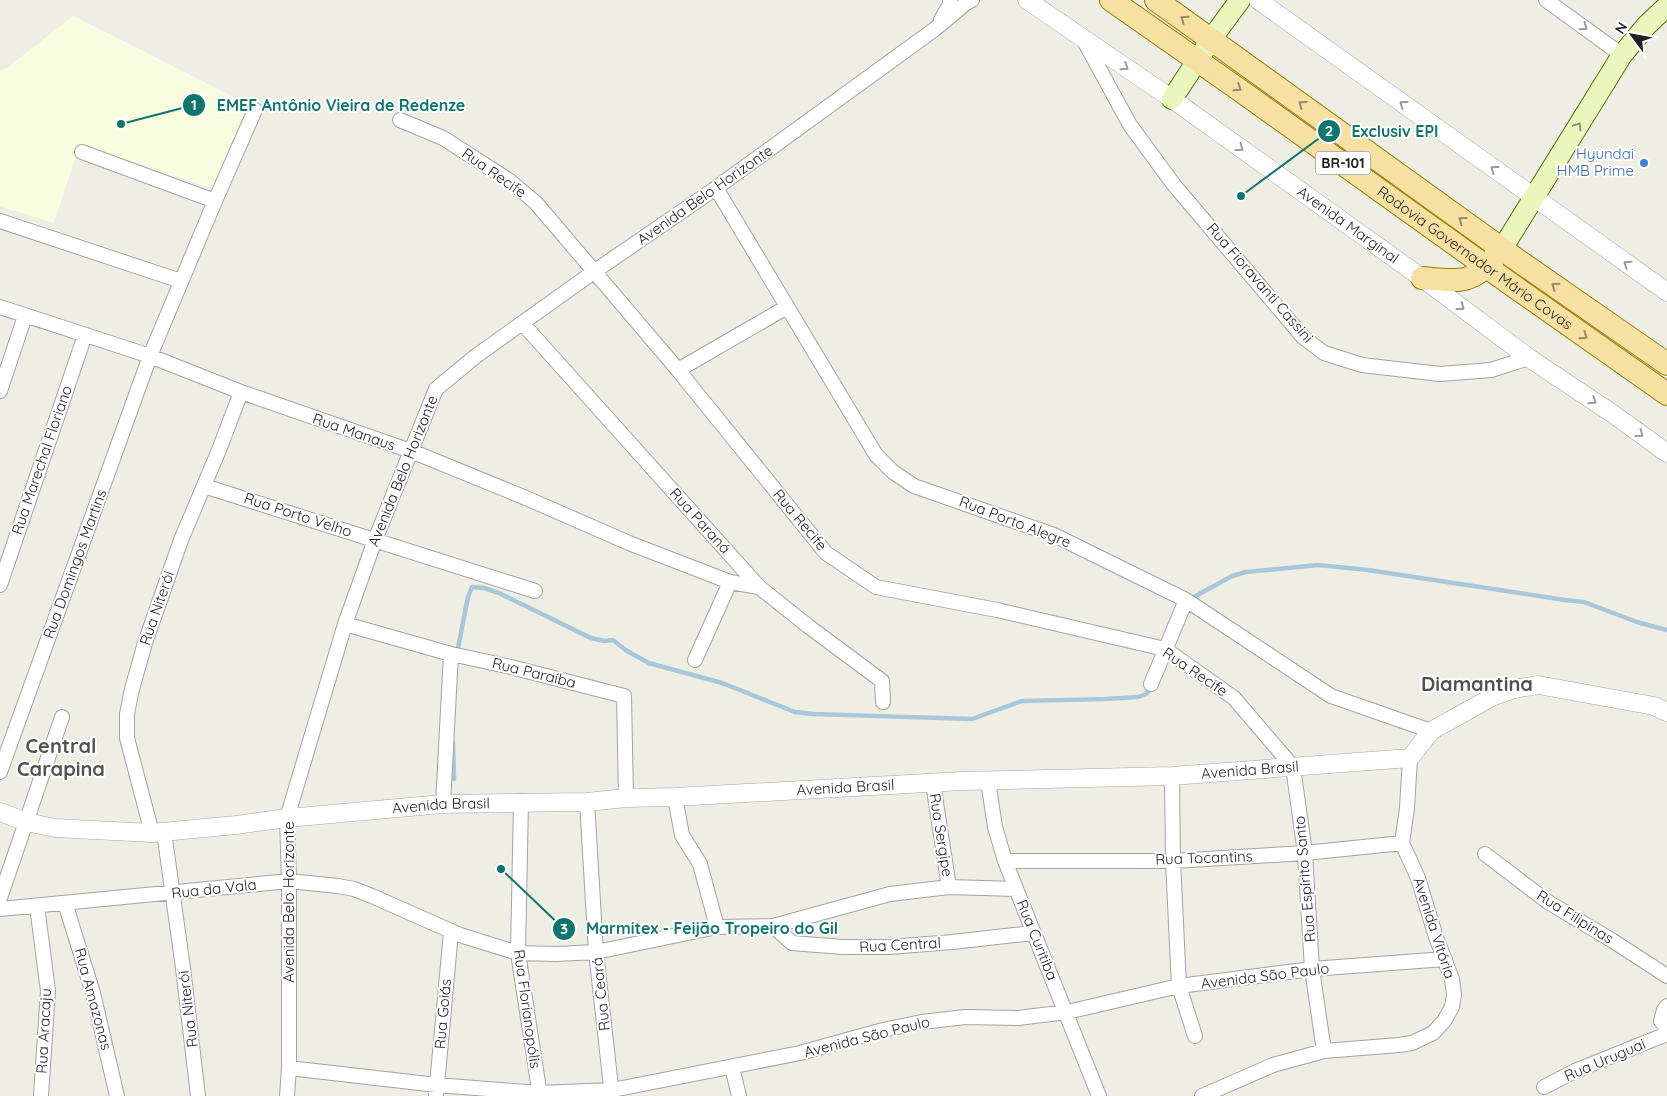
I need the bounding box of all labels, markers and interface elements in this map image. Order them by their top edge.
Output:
north arrow [1607,10,1657,60]
one-way arrow [1181,17,1190,25]
text: N [1611,19,1631,37]
one-way arrow [1578,21,1588,30]
one-way arrow [1120,61,1129,71]
one-way arrow [1232,82,1242,91]
callout: EMEF Antônio Vieira de Redenze [182,89,475,120]
text: 1 [191,95,197,114]
text: EMEF Antônio Vieira de Redenze [217,95,465,115]
one-way arrow [1298,101,1308,110]
one-way arrow [1399,101,1409,110]
callout: Exclusiv EPI [1316,116,1448,147]
text: 2 [1325,121,1333,140]
text: Exclusiv EPI [1351,121,1439,141]
one-way arrow [1572,123,1581,132]
street label: Avenida Belo Horizonte [633,140,776,249]
one-way arrow [1234,142,1244,151]
street label: Rua Recife [458,143,530,202]
place label: Hyundai HMB Prime [1557,144,1634,180]
road number: BR-101 [1316,152,1370,174]
marker: Hyundai HMB Prime [1638,157,1650,169]
one-way arrow [1490,166,1500,175]
street label: Avenida Marginal [1294,182,1403,267]
street label: Rodovia Governador Mário Covas [1374,182,1576,334]
one-way arrow [1458,217,1468,226]
street label: Rua Fioravanti Cassini [1203,219,1318,347]
one-way arrow [1623,261,1633,270]
one-way arrow [1551,283,1561,292]
one-way arrow [1455,302,1464,310]
one-way arrow [1578,330,1588,339]
street label: Rua Marechal Floriano [7,383,76,537]
street label: Avenida Belo Horizonte [363,392,442,549]
one-way arrow [1588,395,1597,404]
street label: Rua Manaus [310,408,398,455]
one-way arrow [1634,428,1644,437]
street label: Rua Paraná [666,484,735,558]
street label: Rua Recife [769,485,832,554]
street label: Rua Domingos Martins [39,486,110,641]
street label: Rua Porto Velho [242,488,355,541]
street label: Rua Porto Alegre [957,492,1074,552]
street label: Rua Niterói [135,568,178,647]
street label: Rua Recife [1159,643,1231,700]
street label: Rua Paraíba [490,653,578,692]
district label: Diamantina [1421,671,1533,696]
district label: Central Carapina [17,733,105,781]
street label: Avenida Brasil [1200,756,1300,783]
street label: Avenida Brasil [796,775,895,799]
street label: Rua Sergipe [926,792,957,878]
street label: Avenida Brasil [391,793,490,818]
street label: Rua Espírito Santo [1290,815,1319,943]
street label: Avenida Belo Horizonte [279,821,298,983]
street label: Rua Tocantins [1155,846,1253,869]
street label: Rua da Vala [171,875,257,902]
street label: Avenida Vitória [1409,875,1460,981]
street label: Rua Filipinas [1533,885,1617,948]
street label: Rua Curitiba [1013,897,1062,983]
callout: Marmitex - Feijão Tropeiro do Gil [551,913,848,944]
text: Marmitex - Feijão Tropeiro do Gil [586,918,838,938]
text: 3 [560,919,568,938]
street label: Rua Central [859,933,941,956]
street label: Rua Amazonas [71,946,116,1052]
street label: Rua Florianopólis [510,948,545,1070]
street label: Rua Ceará [587,956,614,1032]
street label: Avenida São Paulo [1200,958,1330,993]
street label: Rua Niterói [173,970,202,1049]
street label: Rua Goiás [430,978,455,1050]
street label: Rua Aracaju [32,988,55,1074]
street label: Avenida São Paulo [802,1012,932,1061]
street label: Rua Uruguai [1561,1034,1648,1085]

